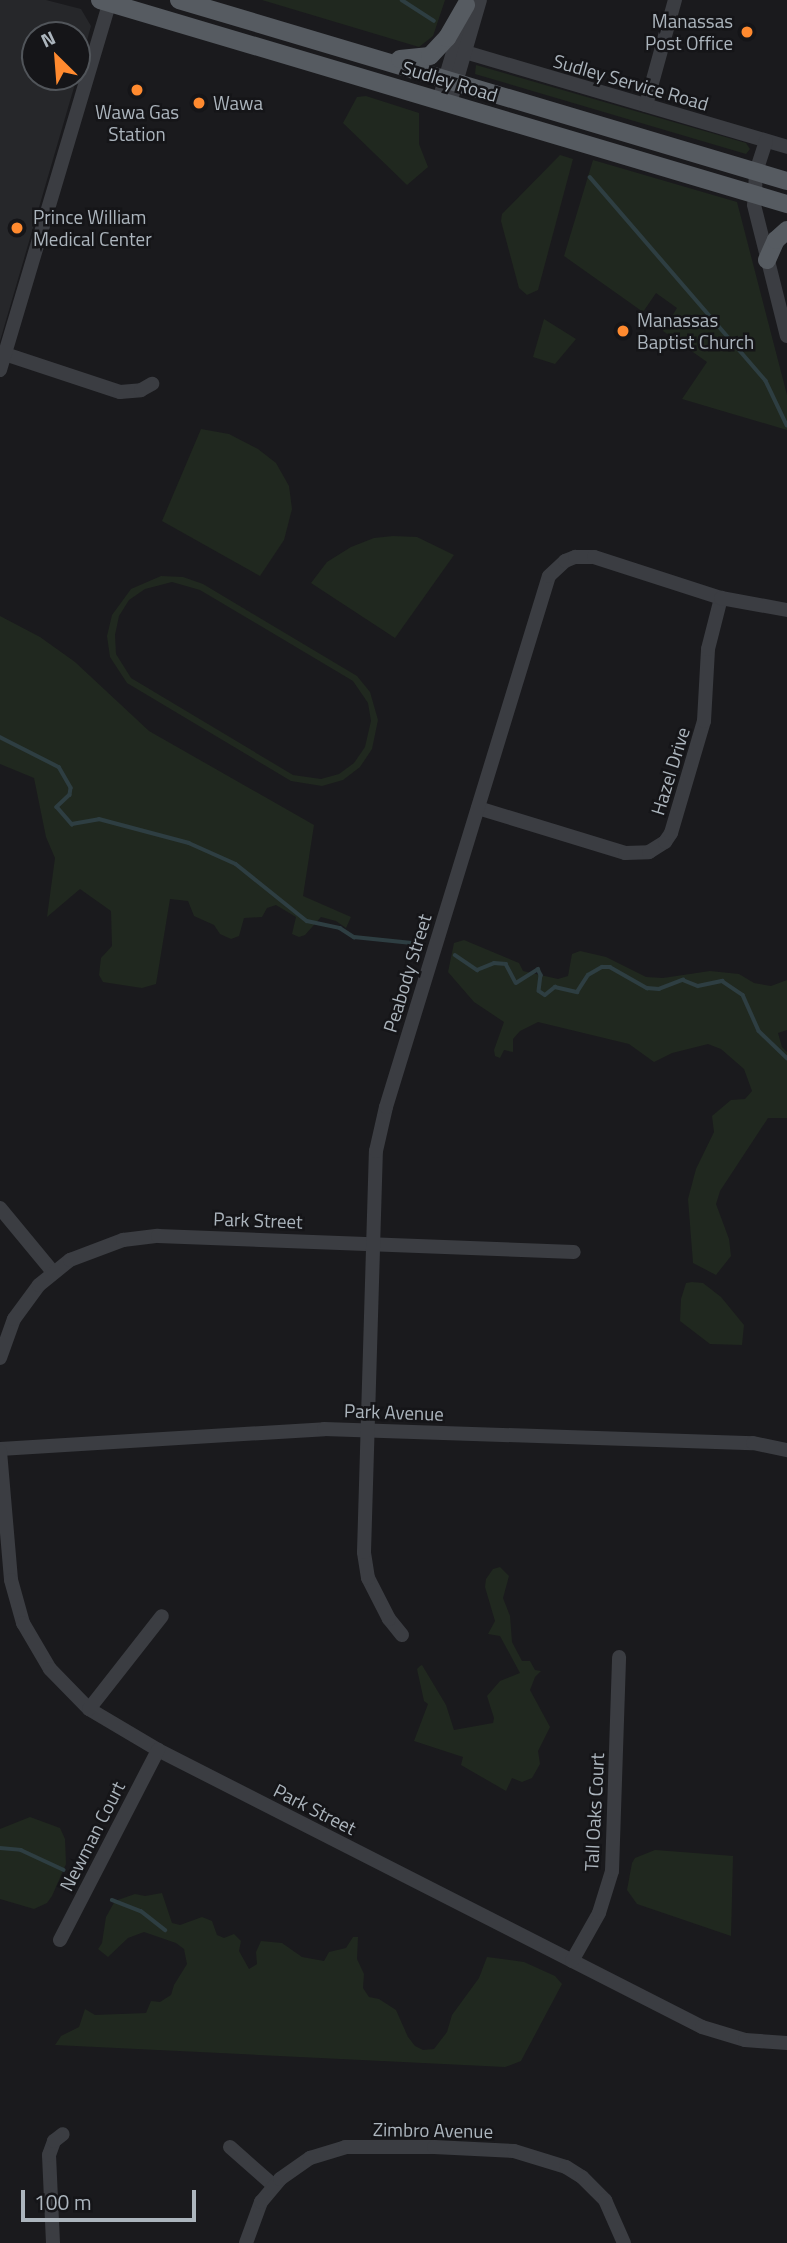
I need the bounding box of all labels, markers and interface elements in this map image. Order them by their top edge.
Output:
place label: Manassas Post Office [645,10,733,54]
north arrow [21,21,91,91]
text: N [36,22,60,54]
marker: Manassas Post Office [739,24,755,40]
street label: Sudley Service Road [551,49,711,115]
street label: Sudley Road [399,56,501,106]
marker: Wawa Gas Station [129,82,145,98]
place label: Wawa [213,92,263,114]
marker: Wawa [191,95,207,111]
place label: Wawa Gas Station [95,101,179,145]
place label: Prince William Medical Center [33,206,152,250]
marker: Prince William Medical Center [7,218,27,238]
place label: Manassas Baptist Church [637,309,754,353]
marker: Manassas Baptist Church [615,323,631,339]
street label: Hazel Drive [646,724,694,818]
street label: Peabody Street [378,911,436,1035]
street label: Park Street [213,1207,303,1233]
street label: Park Avenue [344,1399,444,1425]
street label: Tall Oaks Court [580,1752,608,1872]
street label: Newman Court [55,1777,129,1895]
street label: Park Street [270,1779,360,1839]
street label: Zimbro Avenue [373,2118,493,2142]
scale bar [24,2176,200,2220]
text: 100 m [34,2186,91,2218]

